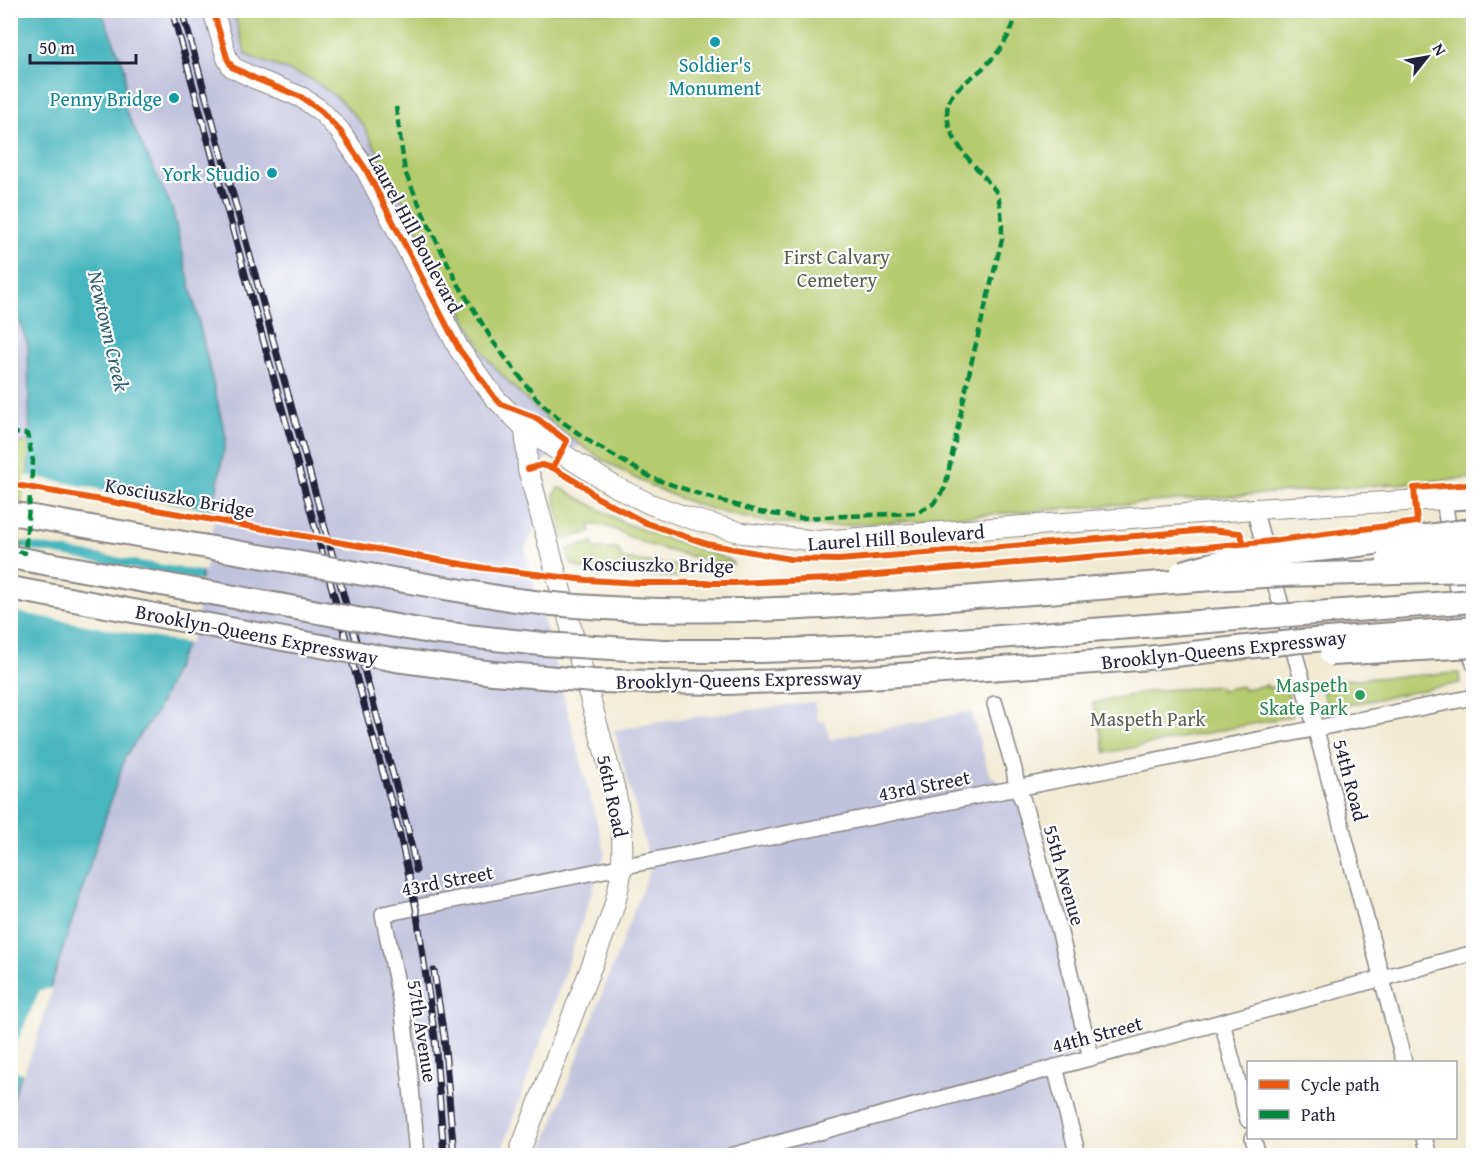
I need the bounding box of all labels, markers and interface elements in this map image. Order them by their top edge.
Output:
scale bar [30,27,136,65]
north arrow [1397,27,1457,87]
text: 50 m [39,34,75,61]
marker: Soldier's Monument [708,35,722,49]
text: N [1427,39,1453,60]
place label: Soldier's Monument [669,50,761,102]
place label: Penny Bridge [50,84,162,113]
marker: Penny Bridge [167,91,181,105]
street label: Laurel Hill Boulevard [362,148,470,318]
place label: York Studio [162,159,260,188]
marker: York Studio [265,166,279,180]
park label: First Calvary Cemetery [784,242,890,294]
water label: Newtown Creek [80,267,138,395]
street label: Kosciuszko Bridge [103,470,257,524]
street label: Laurel Hill Boulevard [807,516,986,558]
street label: Kosciuszko Bridge [582,548,734,580]
street label: Brooklyn-Queens Expressway [133,596,381,672]
street label: Brooklyn-Queens Expressway [1100,622,1348,676]
street label: Brooklyn-Queens Expressway [616,662,862,696]
place label: Maspeth Skate Park [1259,670,1349,722]
marker: Maspeth Skate Park [1353,688,1367,702]
park label: Maspeth Park [1090,704,1206,733]
street label: 54th Road [1326,736,1376,825]
street label: 56th Road [590,752,636,840]
street label: 43rd Street [876,762,972,808]
street label: 55th Avenue [1037,821,1093,929]
street label: 43rd Street [399,857,495,903]
street label: 57th Avenue [401,978,445,1084]
street label: 44th Street [1049,1008,1145,1060]
legend [1247,1061,1457,1139]
text: Cycle path [1301,1071,1380,1098]
text: Path [1301,1101,1336,1128]

